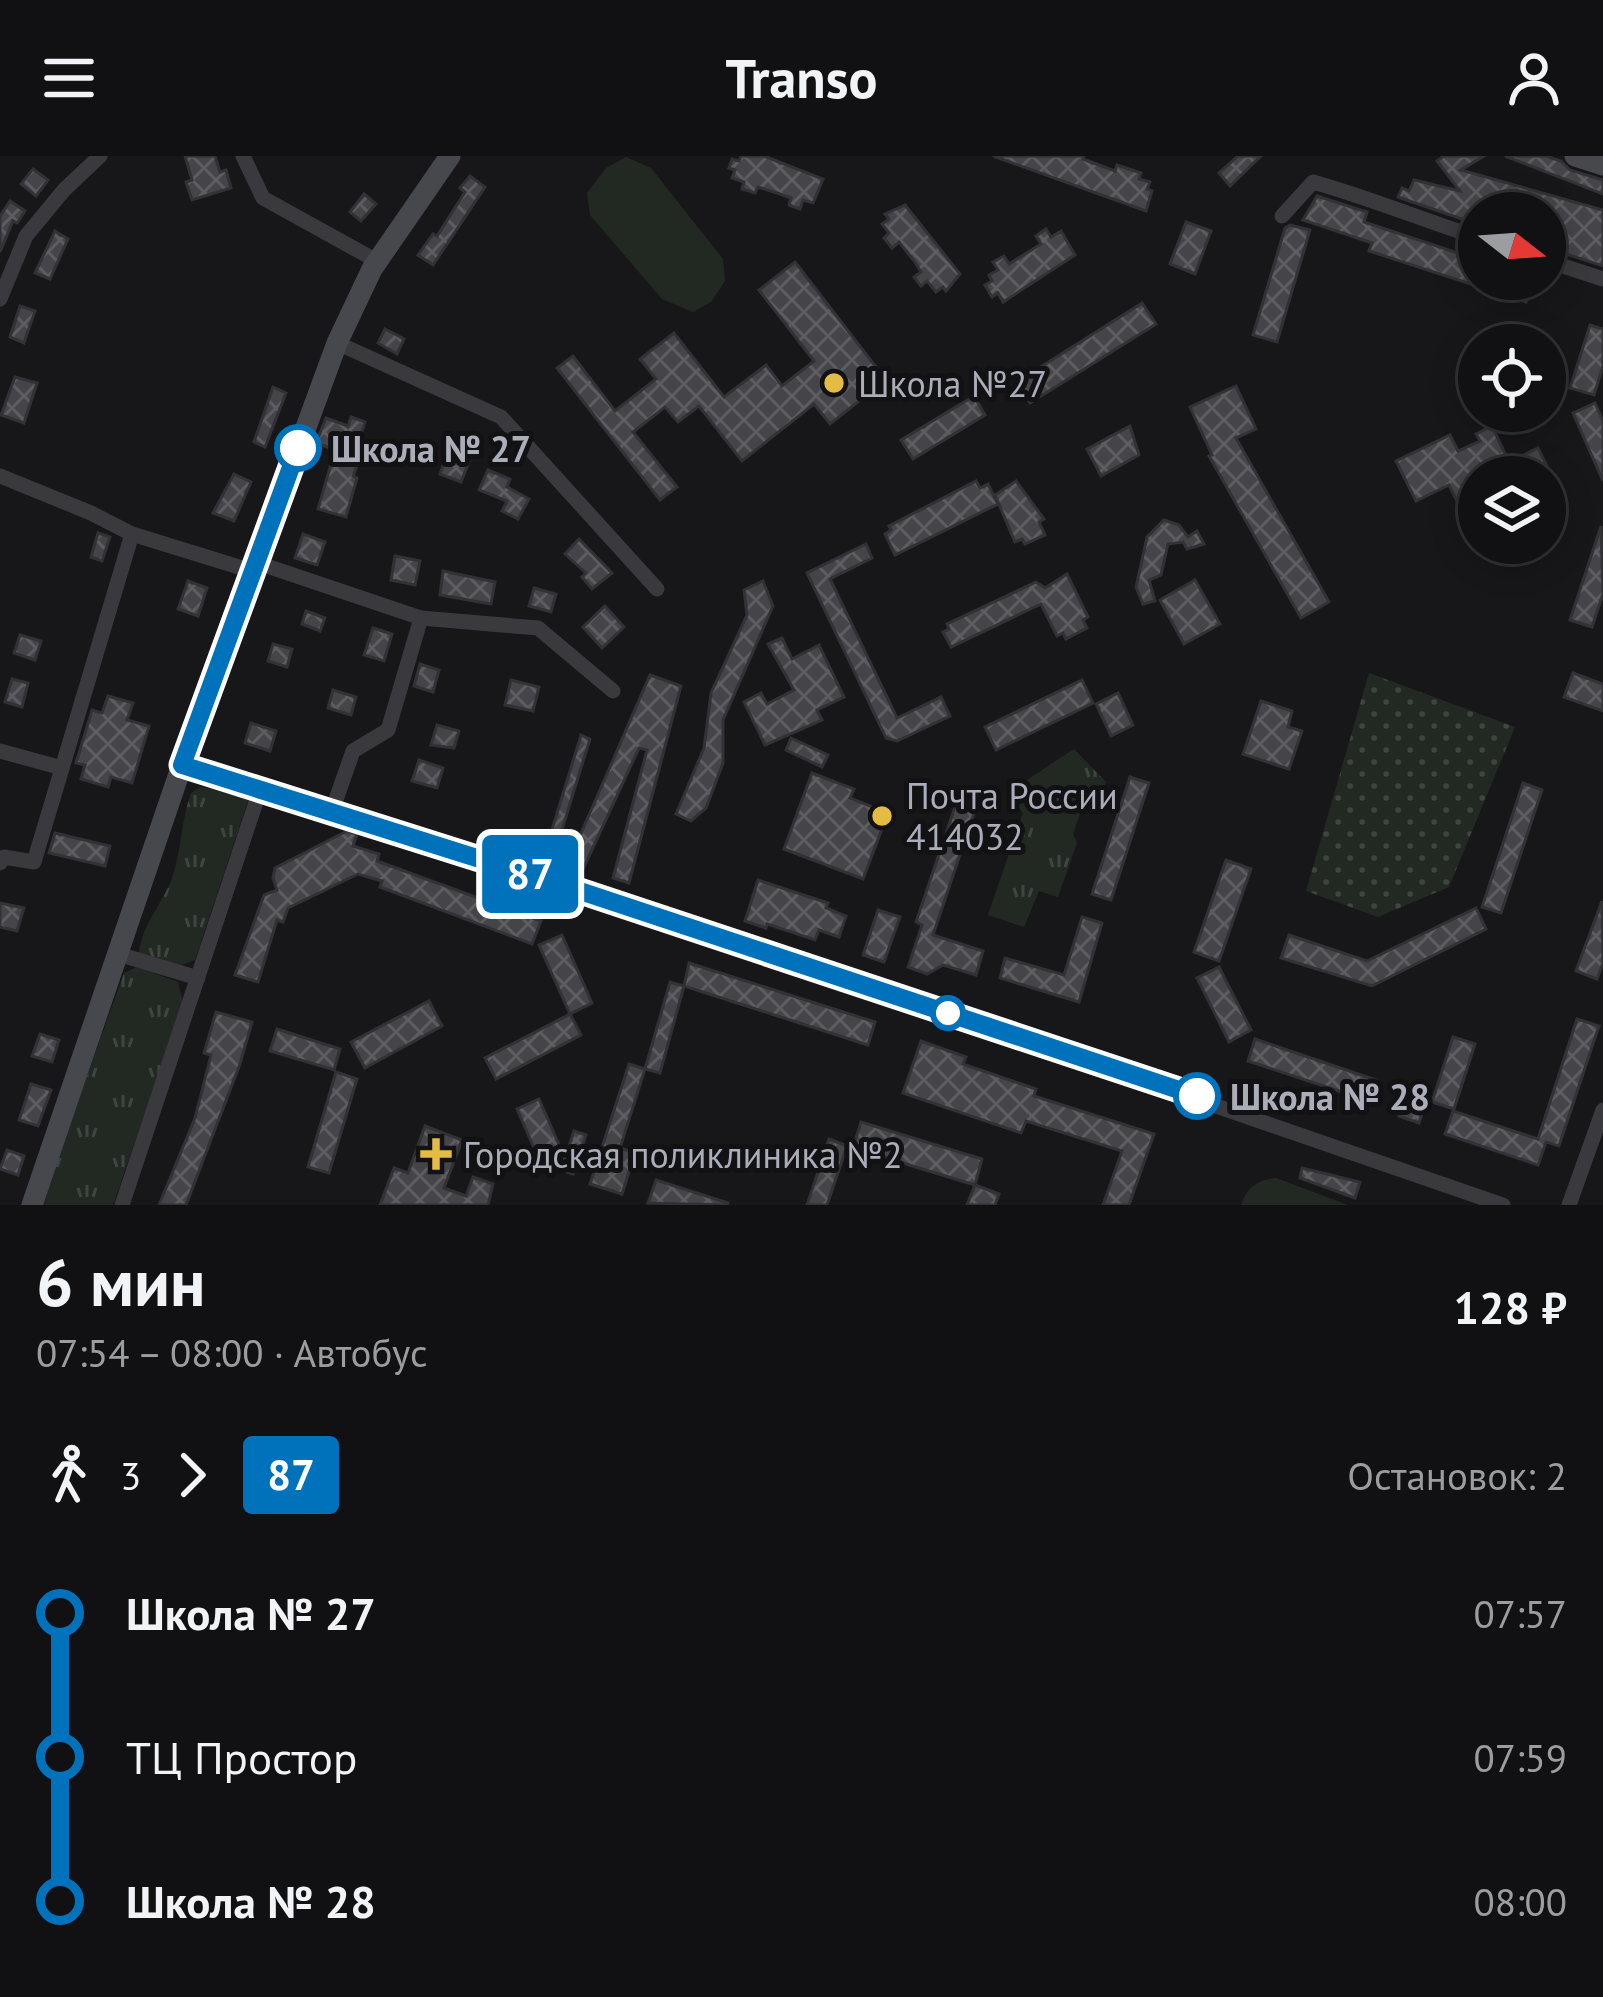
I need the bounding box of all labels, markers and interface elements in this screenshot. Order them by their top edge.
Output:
text: Transo [726,43,877,113]
icon: menu [36,45,102,111]
icon: person [1501,45,1567,111]
north arrow [1458,192,1566,300]
map controls [1458,192,1566,564]
button: locate [1458,324,1566,432]
place label: Школа №27 [858,360,1047,407]
marker: Школа №27 [821,370,847,396]
place label: Школа № 27 [331,425,531,472]
marker: Школа № 27 [276,426,320,470]
button: layers [1458,456,1566,564]
place label: Почта России 414032 [906,772,1118,860]
marker: Почта России 414032 [869,803,895,829]
line badge: 87 [476,835,584,913]
text: 87 [506,846,554,901]
unlabelled marker [932,997,964,1029]
place label: Школа № 28 [1230,1073,1430,1120]
marker: Школа № 28 [1175,1074,1219,1118]
place label: Городская поликлиника №2 [463,1131,903,1178]
marker: Городская поликлиника №2 [420,1138,452,1170]
text: 6 мин [36,1239,206,1324]
text: 128 ₽ [1454,1278,1567,1336]
text: 07:54 – 08:00 · Автобус [36,1327,427,1378]
icon: walk [36,1442,102,1508]
icon: forward [159,1442,225,1508]
text: 87 [267,1447,315,1502]
text: 3 [120,1450,141,1501]
text: Остановок: 2 [1347,1450,1567,1501]
text: Школа № 27 [126,1584,376,1642]
text: 07:57 [1473,1588,1567,1639]
text: ТЦ Простор [126,1728,357,1786]
text: 07:59 [1473,1732,1567,1783]
text: Школа № 28 [126,1872,376,1930]
text: 08:00 [1473,1876,1567,1927]

